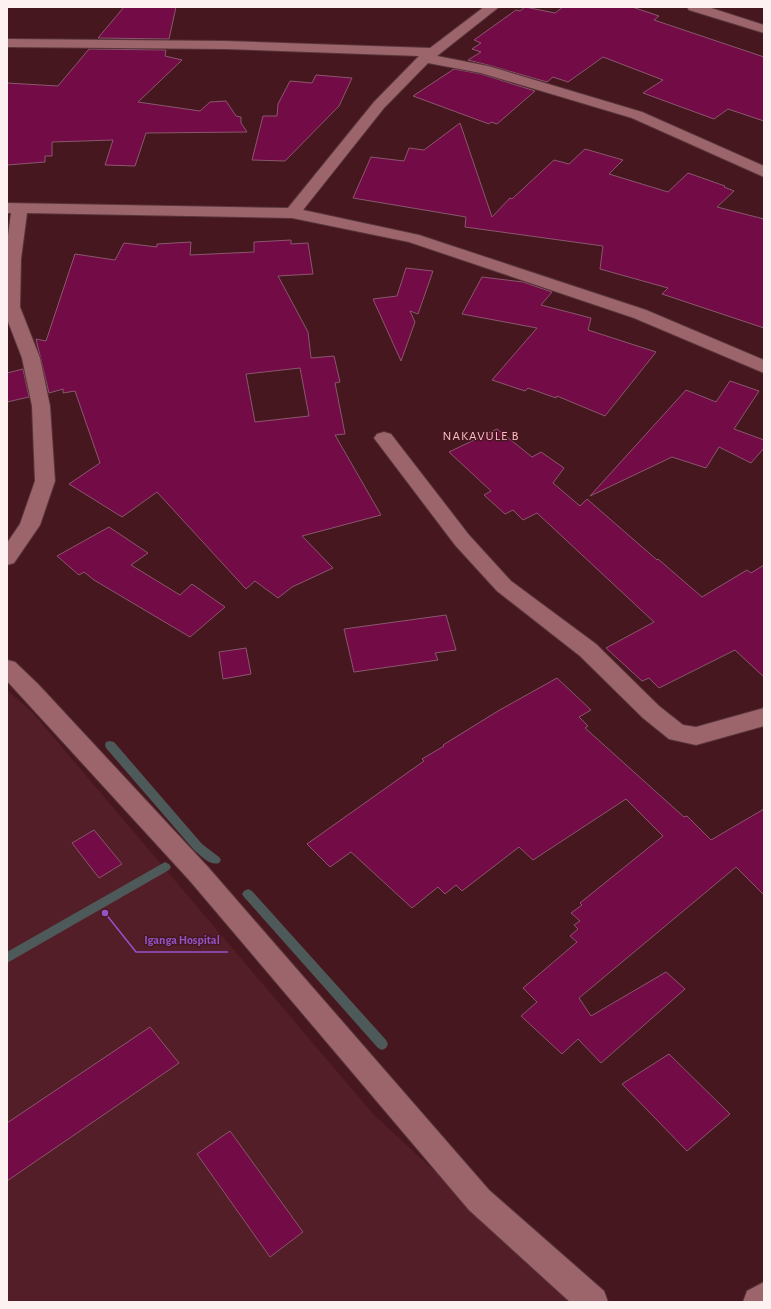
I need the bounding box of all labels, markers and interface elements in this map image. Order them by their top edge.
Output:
district label: NAKAVULE B [443,430,520,443]
callout: Iganga Hospital [136,928,228,952]
text: Iganga Hospital [144,934,220,946]

